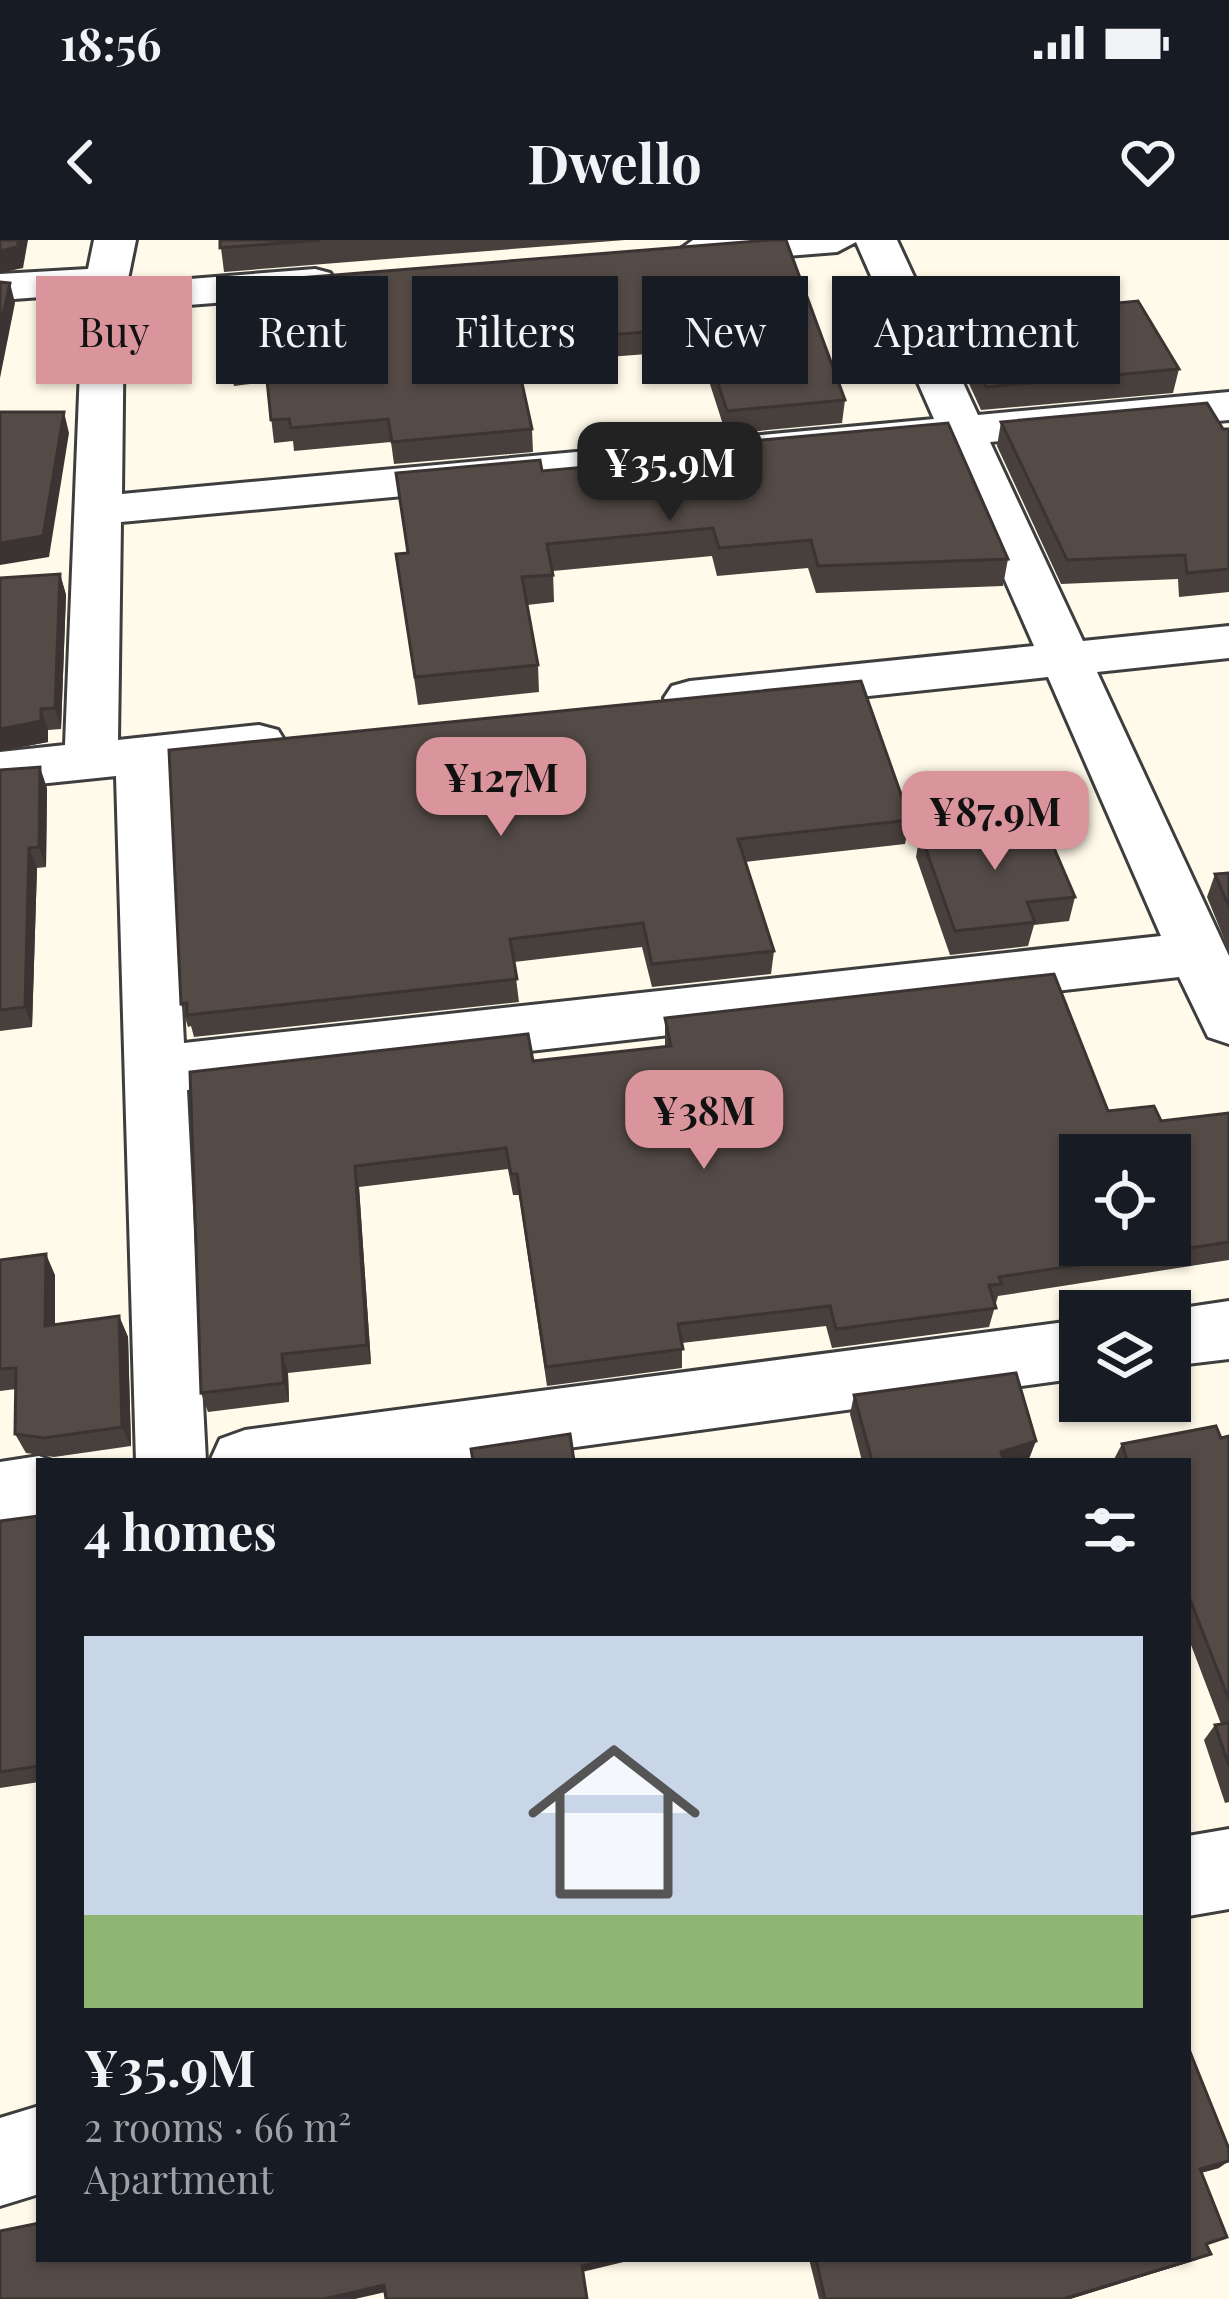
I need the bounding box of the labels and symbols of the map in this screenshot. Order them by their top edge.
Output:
pin: ¥35.9M [572,422,768,524]
pin: ¥127M [417,737,585,839]
pin: ¥87.9M [897,771,1093,873]
pin: ¥38M [633,1070,775,1172]

